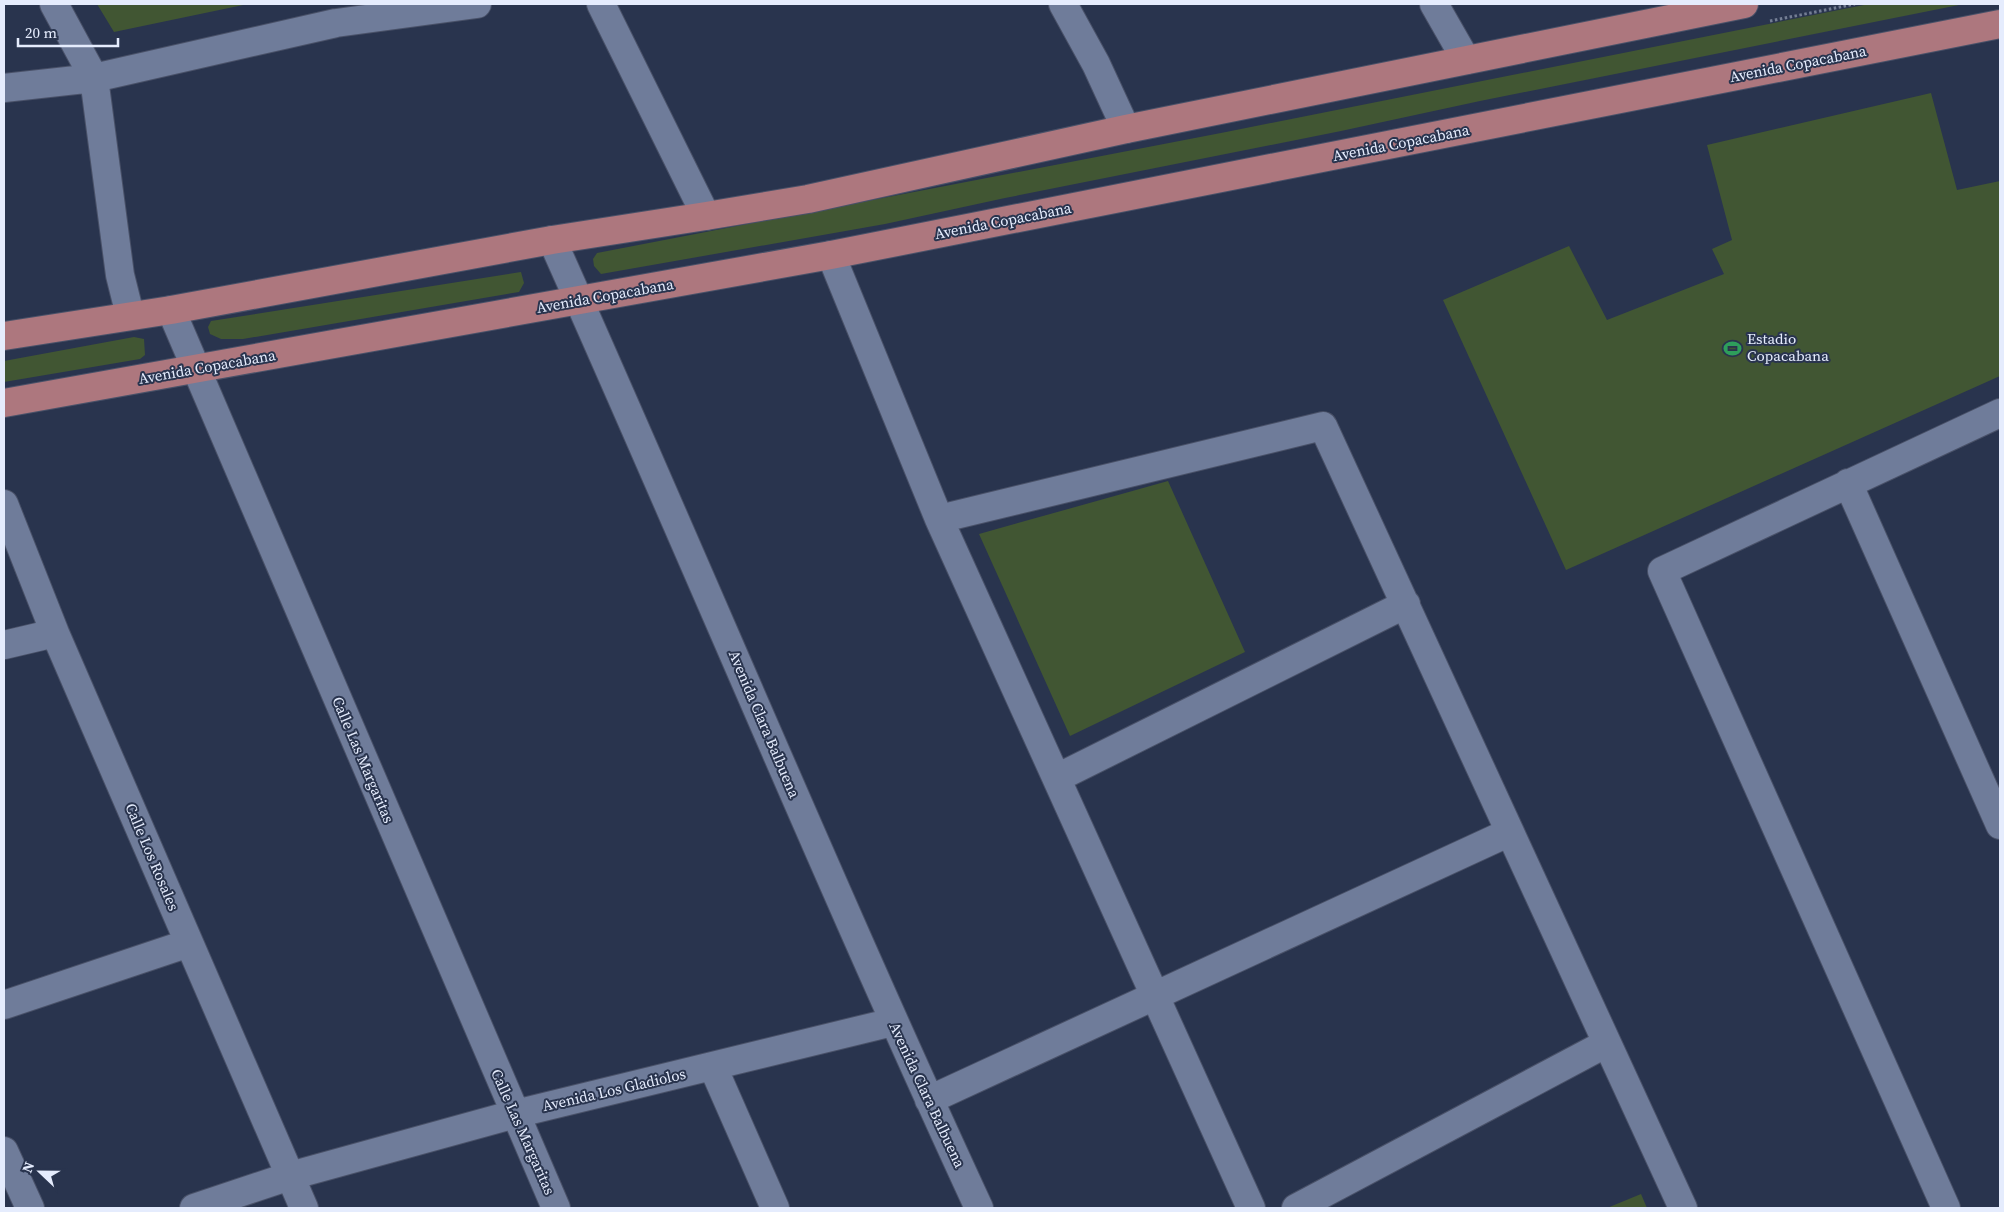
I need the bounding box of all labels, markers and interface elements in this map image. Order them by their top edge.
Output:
scale bar [18,15,118,47]
text: 20 m [25,22,57,43]
street label: Avenida Copacabana [1728,40,1868,87]
street label: Avenida Copacabana [1331,119,1471,166]
street label: Avenida Copacabana [933,197,1073,244]
street label: Avenida Copacabana [535,273,675,318]
place label: Estadio Copacabana [1747,328,1829,366]
sports icon: Estadio Copacabana [1723,338,1743,358]
street label: Avenida Copacabana [137,344,277,389]
street label: Avenida Clara Balbuena [724,647,805,801]
street label: Calle Las Margaritas [327,693,400,826]
street label: Calle Los Rosales [120,800,185,914]
street label: Avenida Clara Balbuena [884,1018,971,1171]
street label: Avenida Los Gladiolos [540,1063,688,1116]
street label: Calle Las Margaritas [486,1066,561,1198]
north arrow [15,1147,65,1197]
text: N [17,1159,39,1176]

